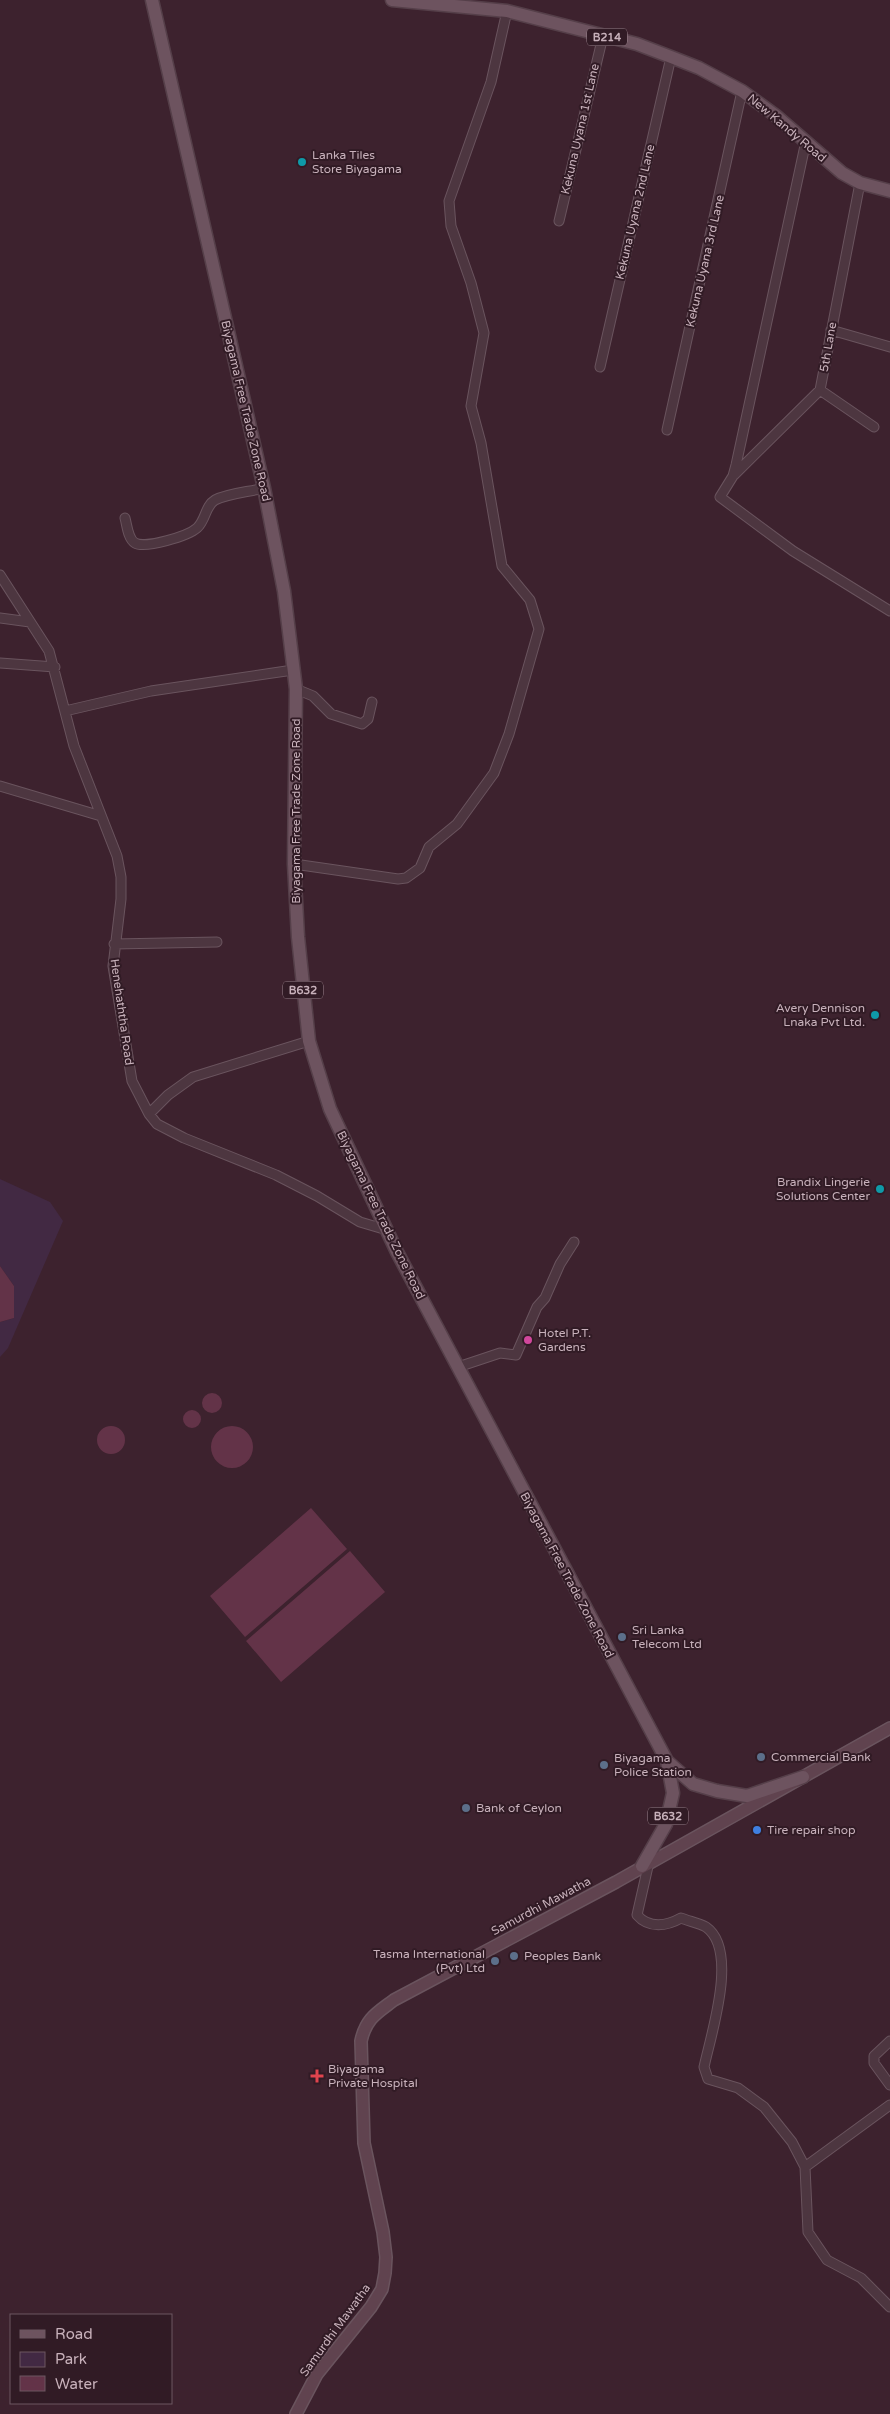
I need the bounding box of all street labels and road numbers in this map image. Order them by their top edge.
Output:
road number: B214 [587,28,627,46]
street label: Kekuna Uyana 1st Lane [558,62,602,196]
street label: New Kandy Road [745,91,829,165]
street label: Kekuna Uyana 2nd Lane [613,143,657,281]
street label: Kekuna Uyana 3rd Lane [683,193,727,329]
street label: Biyagama Free Trade Zone Road [218,319,274,503]
street label: 5th Lane [817,321,839,373]
street label: Biyagama Free Trade Zone Road [289,718,303,904]
street label: Henehaththa Road [108,958,136,1066]
road number: B632 [283,982,323,998]
street label: Biyagama Free Trade Zone Road [334,1129,428,1301]
street label: Biyagama Free Trade Zone Road [517,1490,617,1660]
road number: B632 [648,1808,688,1824]
street label: Samurdhi Mawatha [489,1874,593,1938]
street label: Samurdhi Mawatha [297,2281,373,2379]

